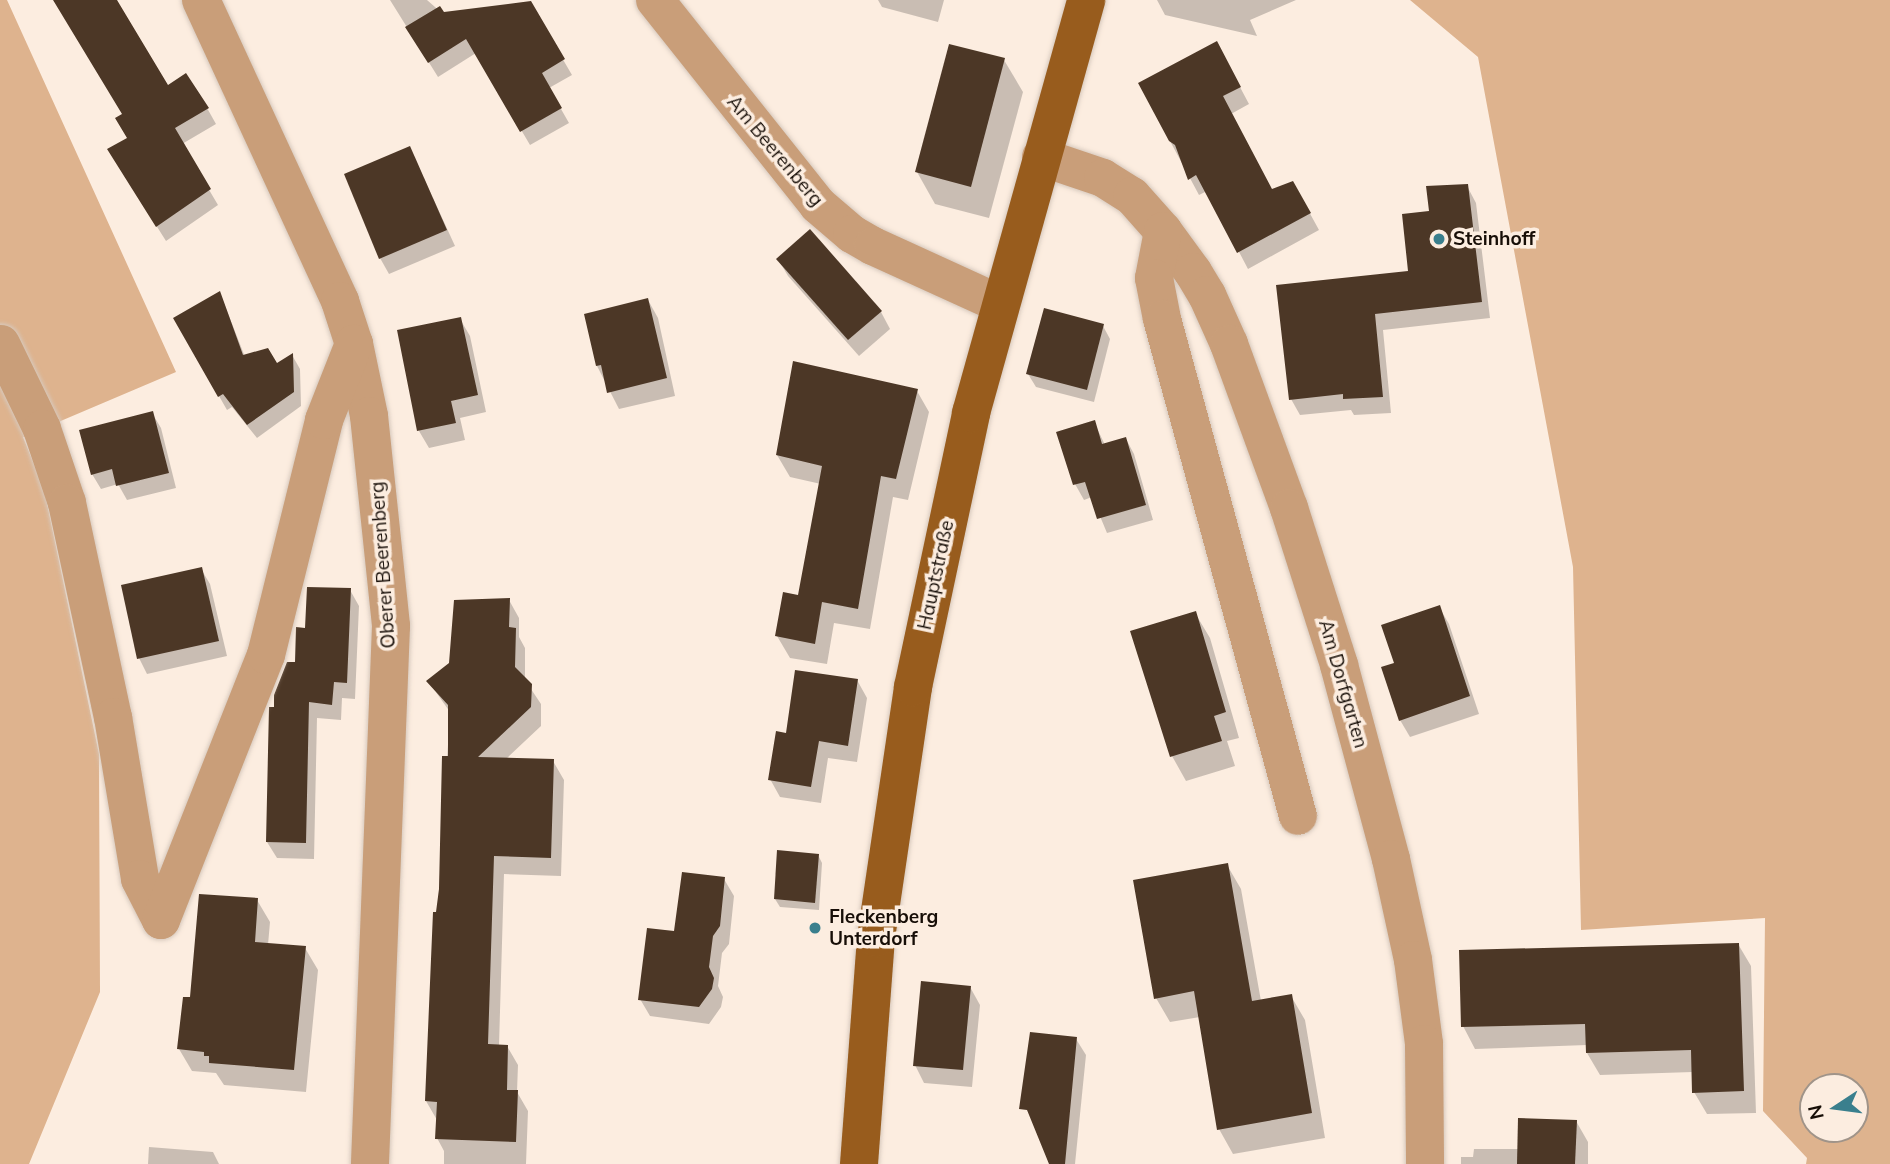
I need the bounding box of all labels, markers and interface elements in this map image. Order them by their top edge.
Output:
street label: Am Beerenberg [722,91,828,211]
place label: Steinhoff [1453,228,1535,250]
marker: Steinhoff [1431,231,1447,247]
street label: Oberer Beerenberg [366,481,400,649]
street label: Hauptstraße [913,518,959,632]
street label: Am Dorfgarten [1314,617,1372,751]
place label: Fleckenberg Unterdorf [829,906,938,950]
marker: Fleckenberg Unterdorf [807,920,823,936]
north arrow [1799,1073,1869,1143]
text: N [1802,1103,1829,1122]

